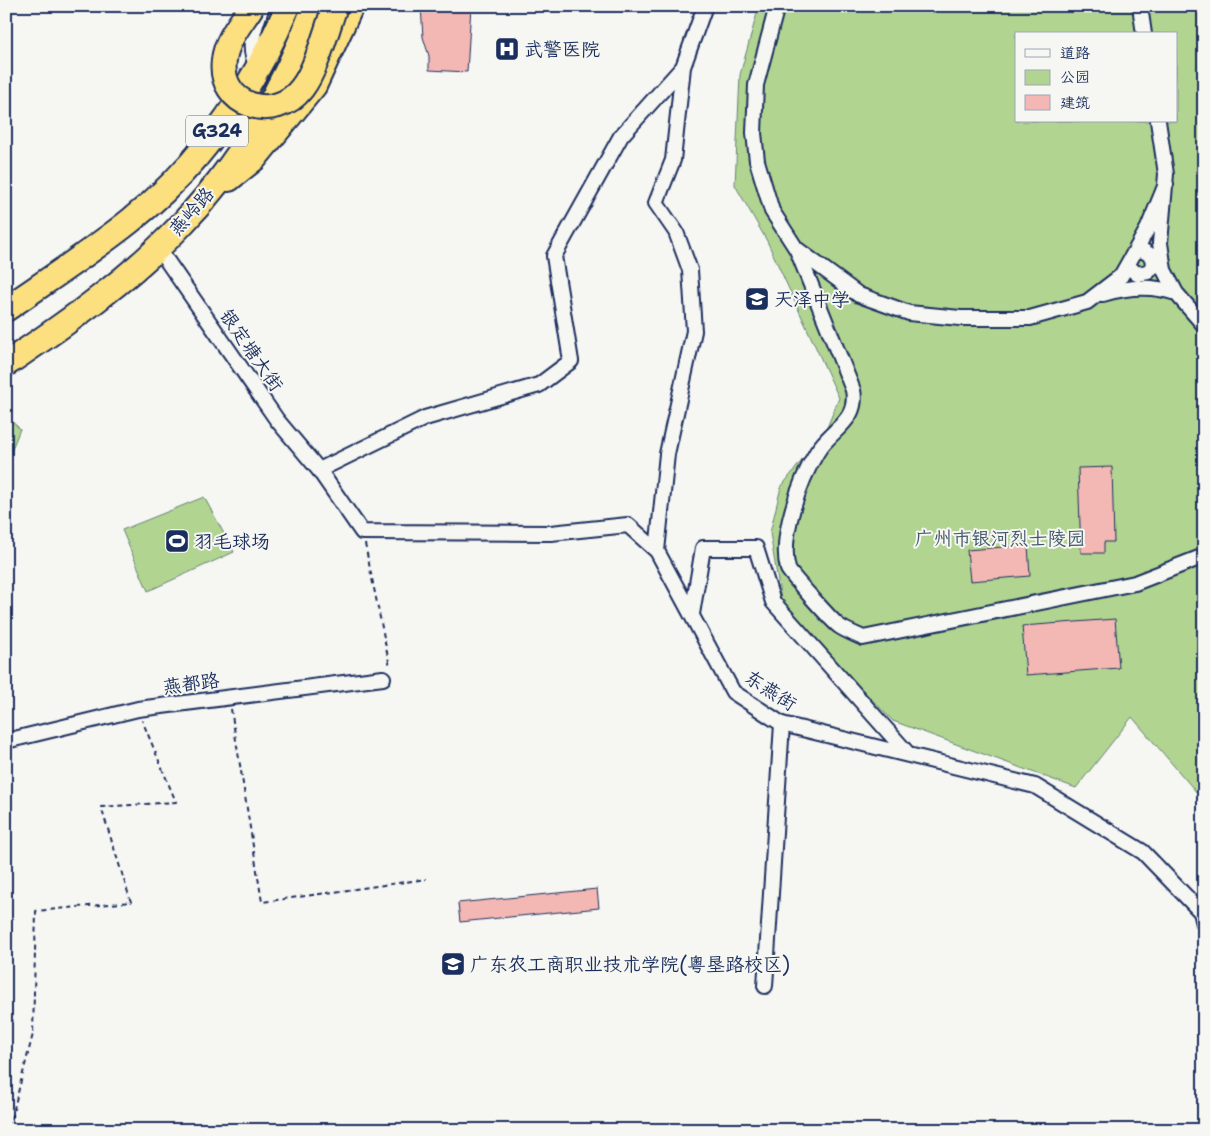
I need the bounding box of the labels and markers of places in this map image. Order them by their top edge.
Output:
hospital icon: 武警医院 [494,36,520,62]
place label: 武警医院 [524,37,600,62]
school or university icon: 天泽中学 [744,286,770,312]
place label: 天泽中学 [774,287,850,312]
sports icon: 羽毛球场 [164,528,190,554]
place label: 羽毛球场 [194,529,270,554]
school or university icon: 广东农工商职业技术学院(粤垦路校区) [440,951,466,977]
place label: 广东农工商职业技术学院(粤垦路校区) [470,952,790,977]

